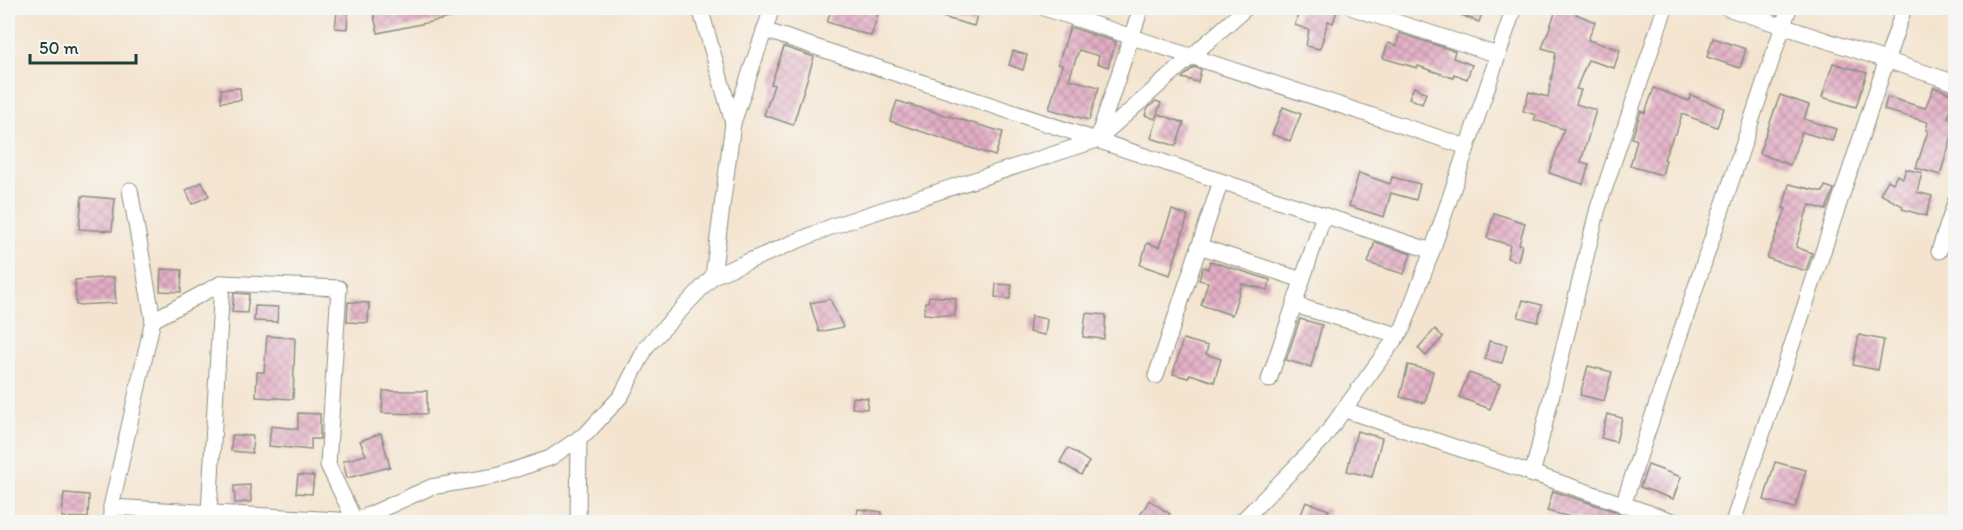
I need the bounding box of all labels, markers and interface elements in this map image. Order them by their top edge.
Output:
scale bar [30,27,136,65]
text: 50 m [39,37,79,59]

